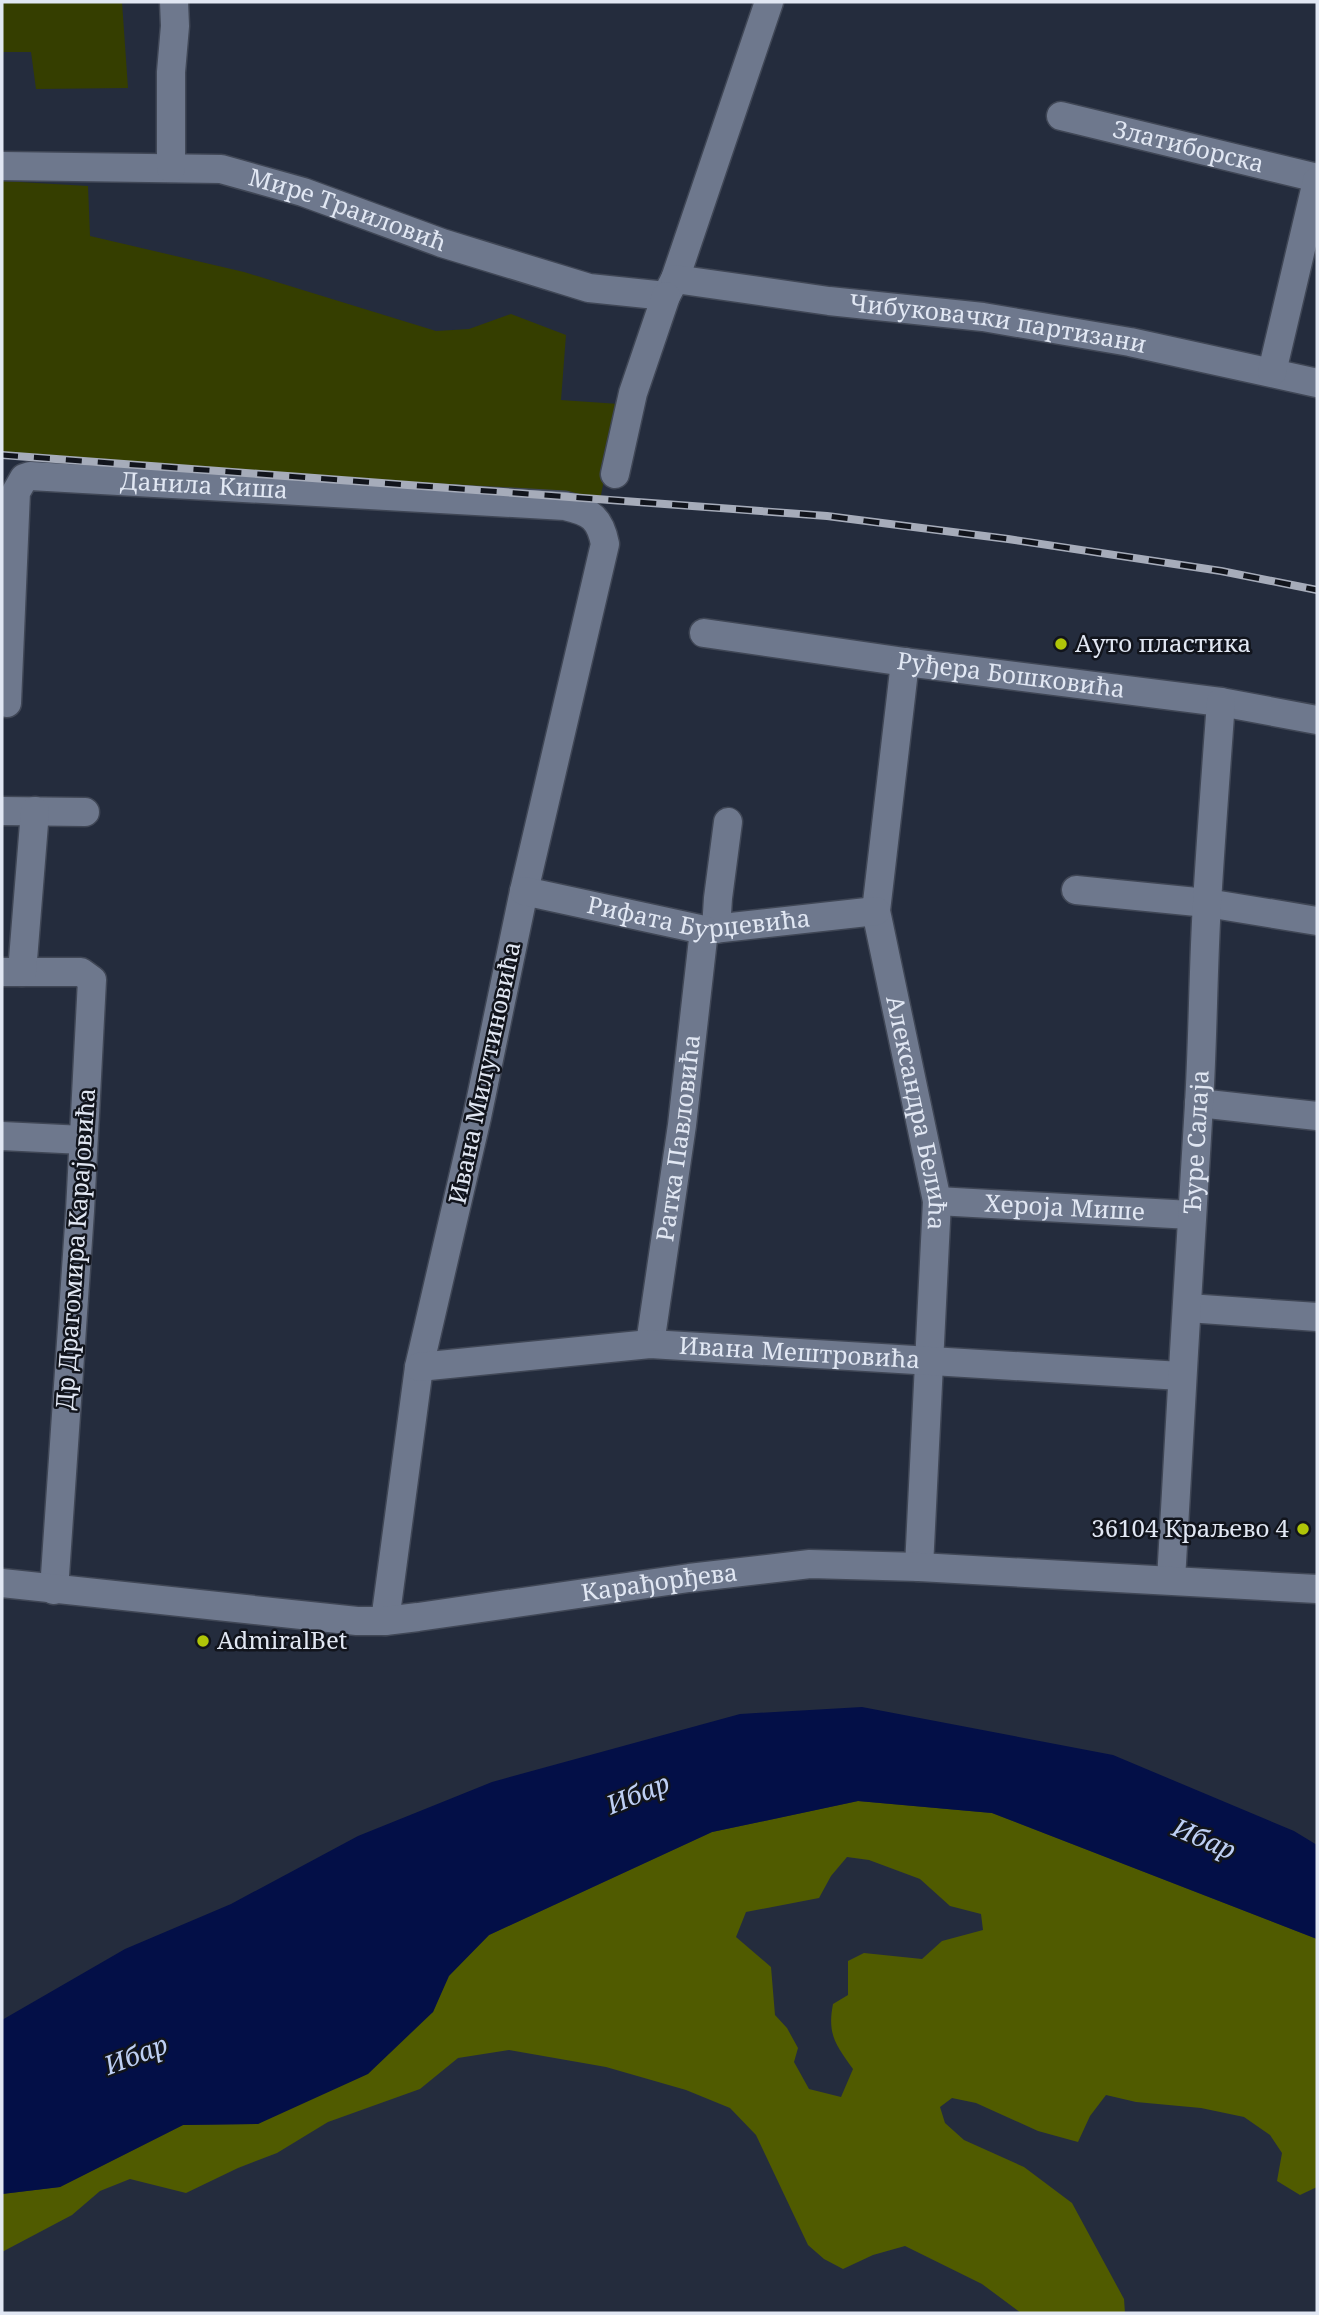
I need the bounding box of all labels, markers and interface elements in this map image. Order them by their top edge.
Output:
street label: Златиборска [1110,111,1268,180]
street label: Мире Траиловић [245,160,451,258]
street label: Чибуковачки партизани [848,285,1150,360]
street label: Данила Киша [119,463,289,505]
place label: Ауто пластика [1075,626,1251,659]
marker: Ауто пластика [1053,636,1069,652]
street label: Руђера Бошковића [895,643,1127,705]
street label: Рифата Бурџевића [584,887,812,946]
street label: Ивана Милутиновића [440,938,528,1207]
street label: Александра Белића [879,992,955,1231]
street label: Ратка Павловића [647,1033,707,1244]
street label: Ђуре Салаја [1175,1069,1216,1215]
street label: Др Драгомира Карајовића [47,1087,102,1411]
street label: Хероја Мише [984,1186,1146,1227]
street label: Ивана Мештровића [678,1328,921,1375]
place label: 36104 Краљево 4 [1091,1511,1290,1544]
marker: 36104 Краљево 4 [1295,1521,1311,1537]
street label: Карађорђева [579,1555,739,1608]
place label: AdmiralBet [217,1623,347,1656]
marker: AdmiralBet [195,1633,211,1649]
water label: Ибар [599,1764,675,1822]
water label: Ибар [1166,1808,1242,1867]
water label: Ибар [98,2025,173,2083]

